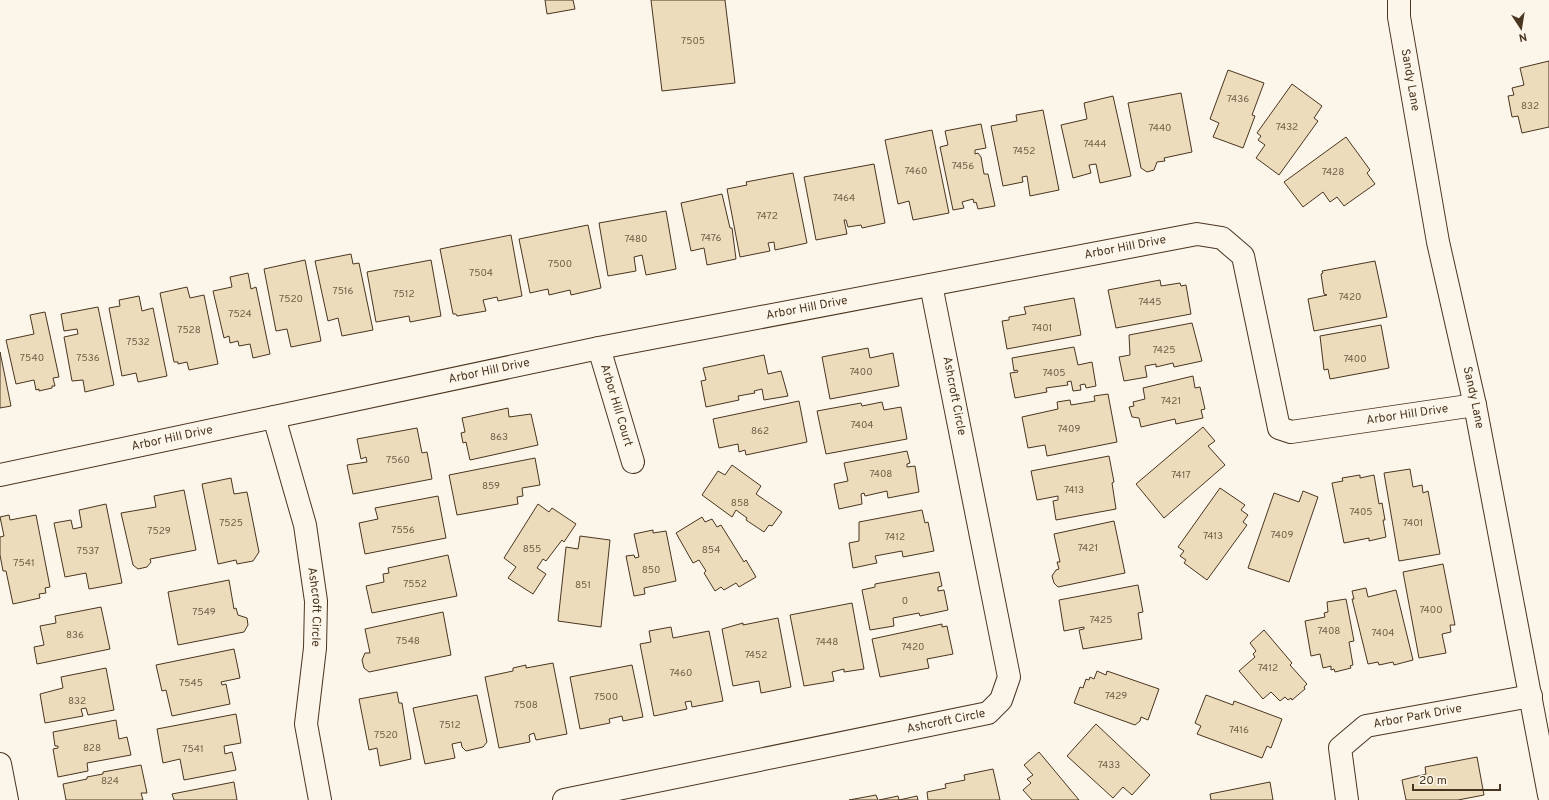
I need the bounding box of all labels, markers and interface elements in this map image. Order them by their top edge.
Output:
north arrow [1501,8,1541,48]
text: N [1518,29,1528,44]
house number: 7505 [681,35,705,48]
street label: Sandy Lane [1397,48,1423,113]
house number: 7436 [1227,93,1249,106]
house number: 832 [1521,100,1539,113]
house number: 7432 [1276,121,1298,134]
house number: 7440 [1148,122,1172,135]
house number: 7444 [1084,138,1106,151]
house number: 7452 [1013,145,1035,158]
house number: 7456 [952,160,974,173]
house number: 7460 [905,165,927,178]
house number: 7428 [1322,166,1344,179]
house number: 7464 [833,192,855,205]
house number: 7472 [756,210,778,223]
house number: 7476 [700,232,722,245]
street label: Arbor Hill Drive [1083,232,1167,263]
house number: 7480 [625,233,647,246]
house number: 7500 [548,258,572,271]
house number: 7504 [469,267,493,280]
house number: 7516 [332,285,354,298]
house number: 7512 [393,288,415,301]
house number: 7420 [1339,291,1361,304]
house number: 7520 [279,293,303,306]
street label: Arbor Hill Drive [765,293,849,324]
house number: 7445 [1139,296,1161,309]
house number: 7524 [228,308,252,321]
house number: 7401 [1032,322,1052,335]
house number: 7528 [177,324,201,337]
house number: 7532 [126,336,150,349]
house number: 7425 [1153,344,1175,357]
house number: 7540 [20,352,44,365]
house number: 7536 [76,352,100,365]
house number: 7400 [1343,353,1367,366]
street label: Arbor Hill Drive [447,355,531,388]
street label: Ashcroft Circle [939,355,969,437]
street label: Arbor Hill Court [596,362,636,449]
street label: Sandy Lane [1459,365,1487,430]
house number: 7400 [849,366,873,379]
house number: 7405 [1042,367,1066,380]
house number: 7421 [1161,395,1181,408]
street label: Arbor Hill Drive [1365,401,1450,429]
house number: 7404 [850,419,874,432]
street label: Arbor Hill Drive [130,422,214,455]
house number: 7409 [1058,423,1080,436]
house number: 862 [751,425,769,438]
house number: 863 [490,431,508,444]
house number: 7560 [386,454,410,467]
house number: 7408 [870,468,892,481]
house number: 7417 [1171,469,1191,482]
house number: 859 [482,480,500,493]
house number: 7413 [1064,484,1084,497]
house number: 858 [731,497,749,510]
house number: 7405 [1349,506,1373,519]
house number: 7525 [219,517,243,530]
house number: 7401 [1403,517,1423,530]
house number: 7556 [391,524,415,537]
house number: 7529 [147,525,171,538]
house number: 7409 [1271,529,1293,542]
house number: 7413 [1203,530,1223,543]
house number: 7412 [885,531,905,544]
house number: 7421 [1078,542,1098,555]
house number: 855 [523,543,541,556]
house number: 854 [702,544,720,557]
house number: 7537 [77,545,99,558]
house number: 7541 [13,557,35,570]
house number: 850 [642,564,660,577]
street label: Ashcroft Circle [303,566,324,647]
house number: 7552 [403,578,427,591]
house number: 851 [575,579,591,592]
house number: 0 [902,595,908,608]
house number: 7400 [1419,604,1443,617]
house number: 7549 [192,606,216,619]
house number: 7425 [1090,614,1112,627]
house number: 7408 [1318,625,1340,638]
house number: 7404 [1371,627,1395,640]
house number: 836 [66,629,84,642]
house number: 7548 [396,635,420,648]
house number: 7448 [816,636,838,649]
house number: 7420 [902,641,924,654]
house number: 7452 [745,649,767,662]
house number: 7412 [1258,662,1278,675]
house number: 7460 [670,667,692,680]
house number: 7545 [179,677,203,690]
house number: 7429 [1105,690,1127,703]
house number: 7500 [594,691,618,704]
house number: 832 [68,695,86,708]
house number: 7508 [514,699,538,712]
street label: Arbor Park Drive [1372,701,1463,733]
street label: Ashcroft Circle [905,706,987,737]
house number: 7512 [439,719,461,732]
house number: 7416 [1229,724,1249,737]
house number: 7520 [374,729,398,742]
house number: 828 [83,742,101,755]
house number: 7541 [182,743,204,756]
house number: 7433 [1098,759,1120,772]
scale bar [1413,766,1500,792]
text: 20 m [1419,773,1447,789]
house number: 824 [101,775,119,788]

